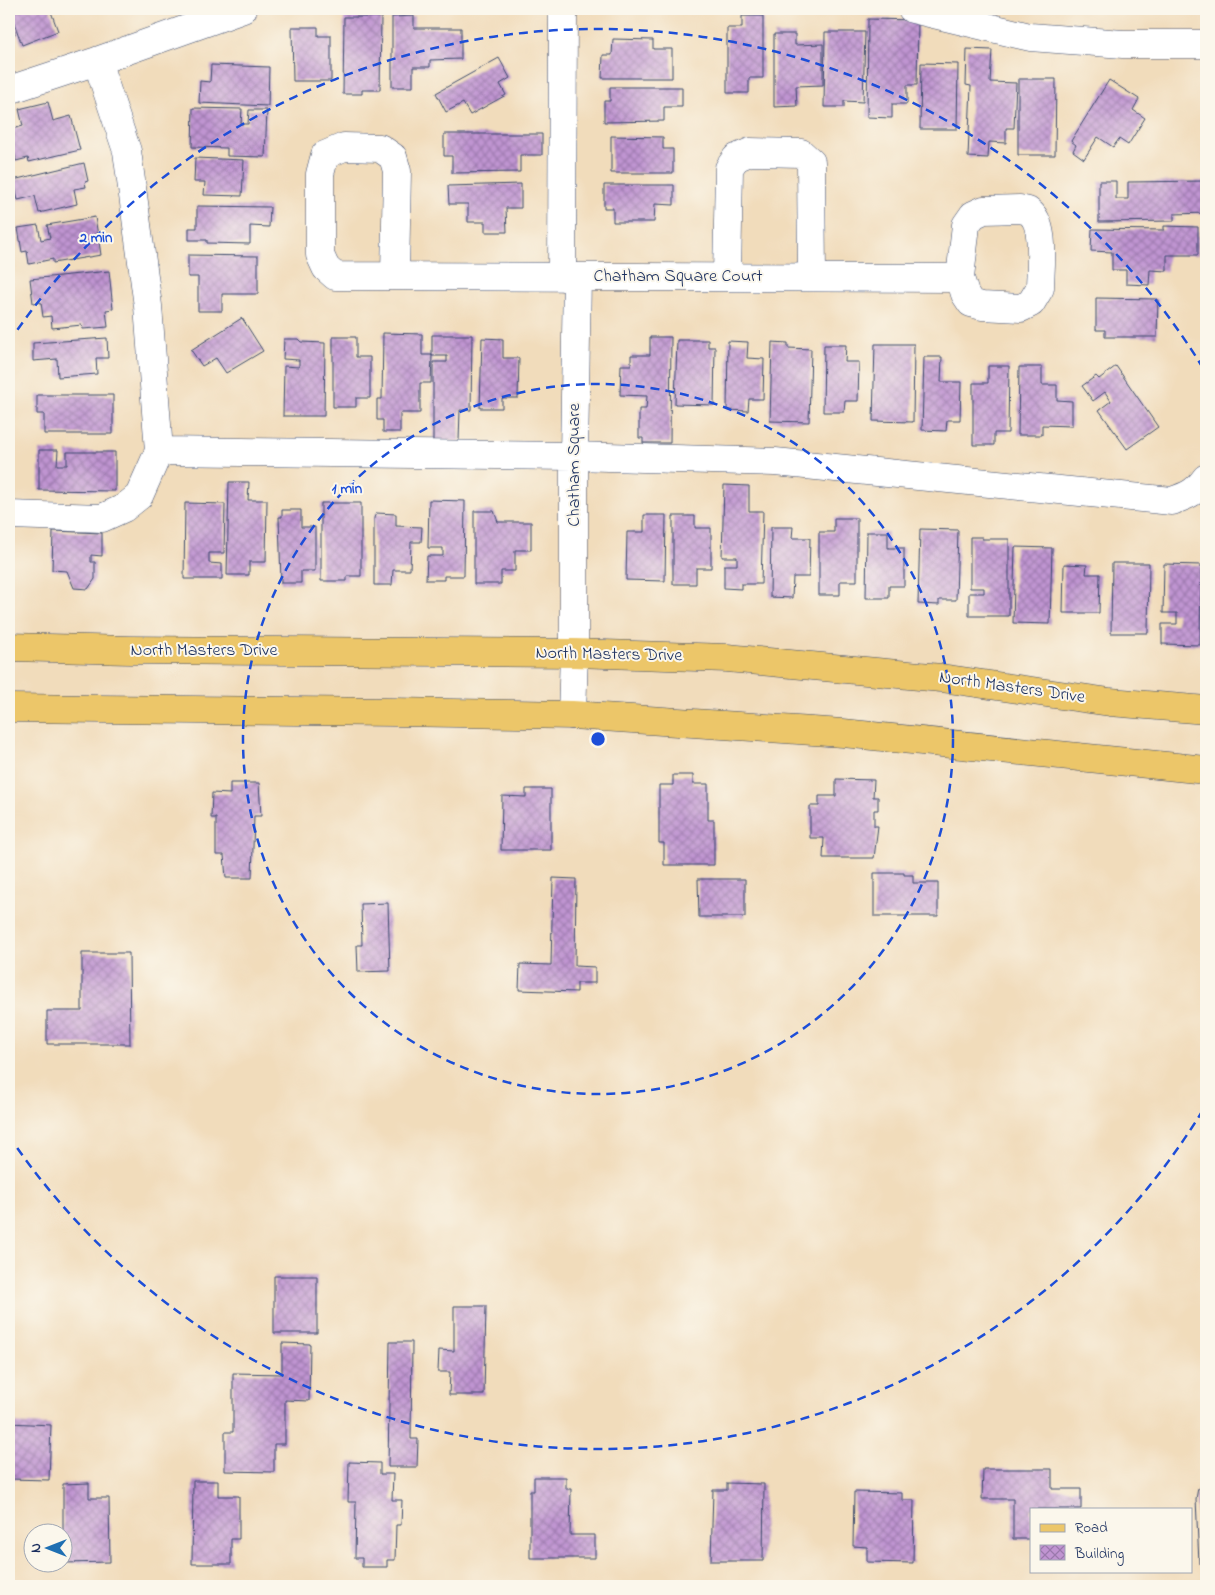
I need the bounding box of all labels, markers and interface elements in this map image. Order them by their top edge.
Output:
text: 2 min [79,227,113,249]
street label: Chatham Square Court [593,264,763,290]
street label: Chatham Square [562,402,588,527]
text: 1 min [332,478,363,500]
street label: North Masters Drive [131,638,278,664]
street label: North Masters Drive [535,641,684,669]
street label: North Masters Drive [937,665,1087,711]
centre of rings [589,730,607,748]
legend [1030,1508,1192,1572]
text: Road [1075,1517,1108,1539]
north arrow [22,1522,72,1572]
text: N [26,1543,47,1553]
text: Building [1074,1543,1124,1566]

